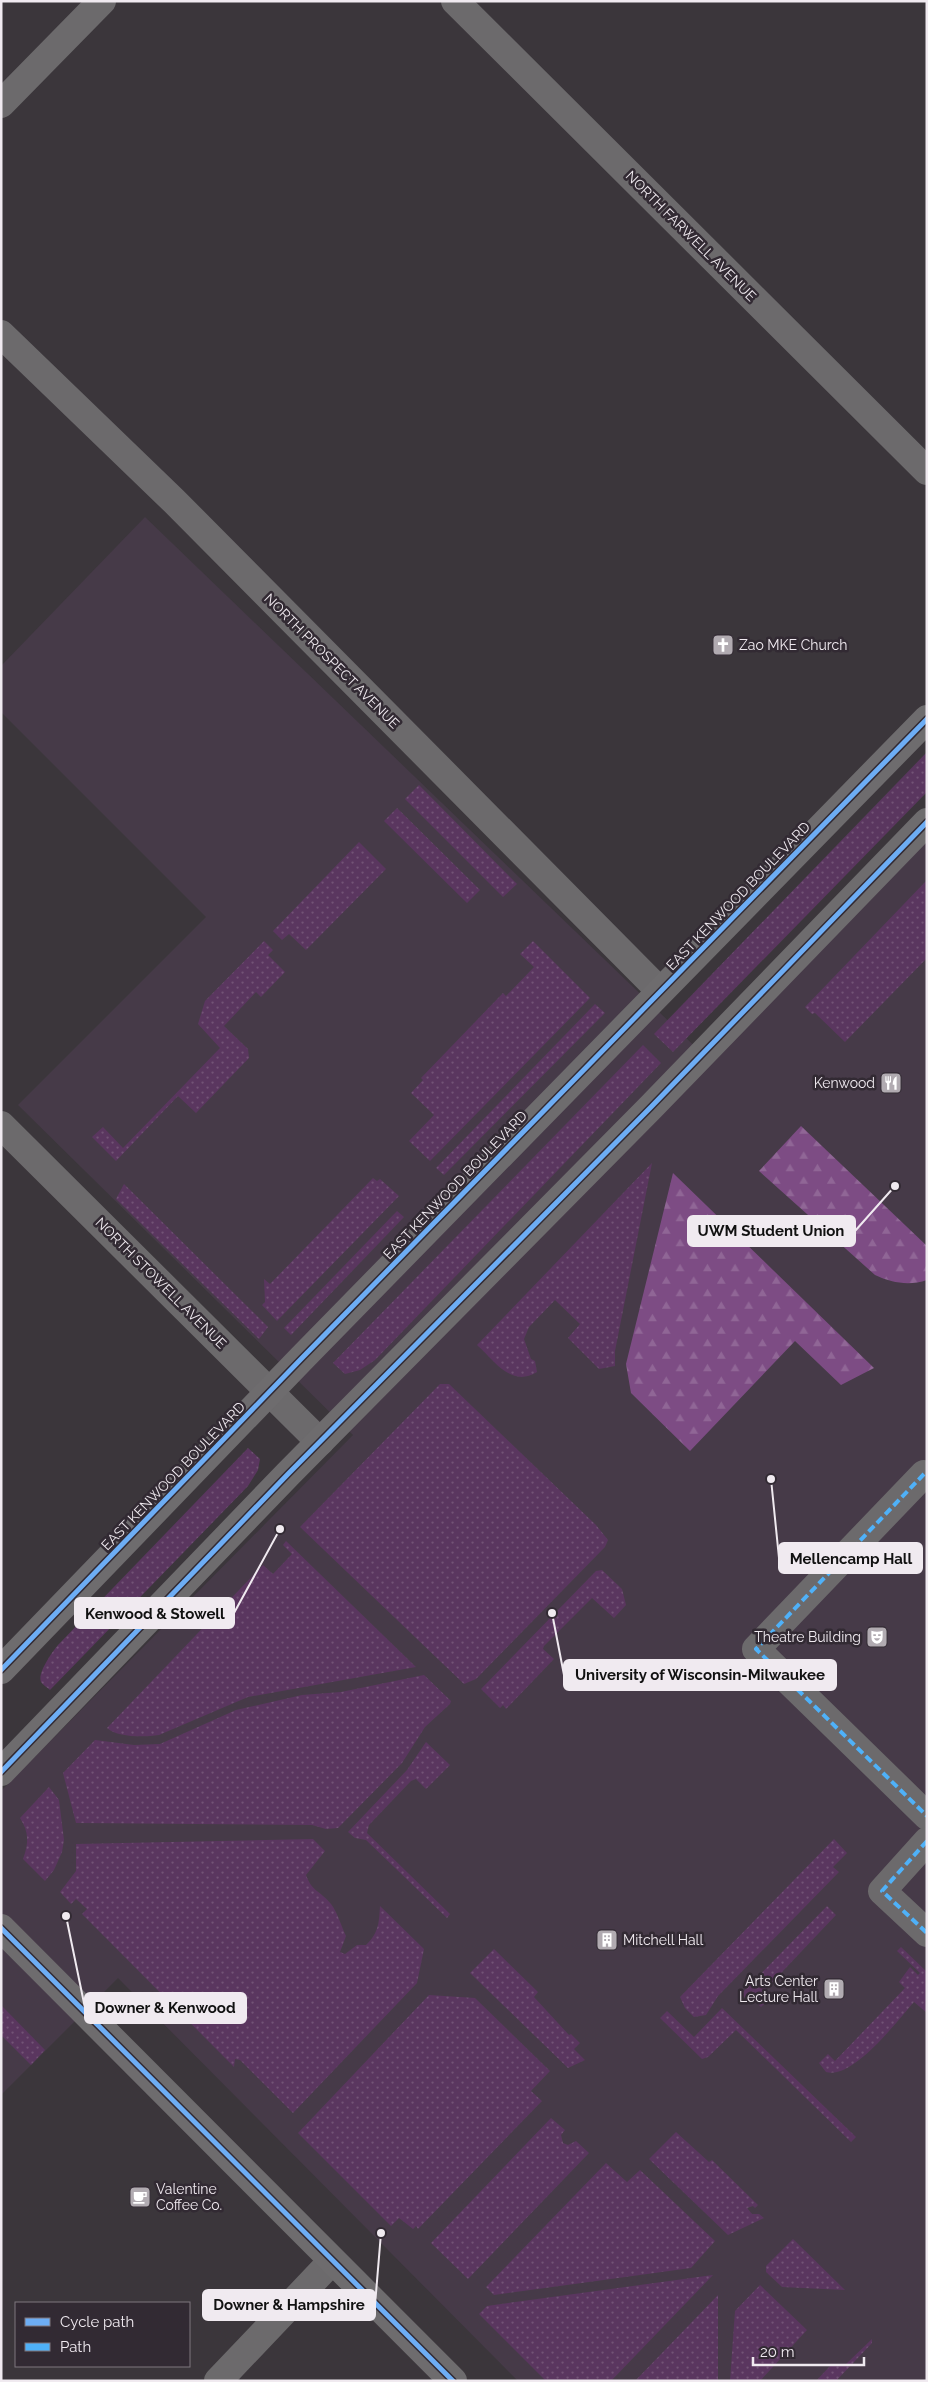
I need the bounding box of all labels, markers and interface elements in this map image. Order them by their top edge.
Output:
street label: NORTH FARWELL AVENUE [623,168,759,304]
street label: NORTH PROSPECT AVENUE [261,590,403,732]
church icon: Zao MKE Church [711,633,735,657]
place label: Zao MKE Church [739,637,847,653]
street label: EAST KENWOOD BOULEVARD [663,819,813,973]
restaurant icon: Kenwood [879,1071,903,1095]
place label: Kenwood [814,1075,875,1091]
street label: EAST KENWOOD BOULEVARD [380,1108,530,1262]
street label: NORTH STOWELL AVENUE [92,1214,230,1352]
callout: UWM Student Union [688,1216,855,1246]
text: UWM Student Union [698,1222,844,1240]
street label: EAST KENWOOD BOULEVARD [98,1399,248,1553]
callout: Mellencamp Hall [779,1543,922,1573]
text: Mellencamp Hall [790,1550,913,1568]
callout: Kenwood & Stowell [75,1598,234,1628]
text: Kenwood & Stowell [85,1605,225,1623]
theatre icon: Theatre Building [865,1625,889,1649]
place label: Theatre Building [754,1629,861,1645]
callout: University of Wisconsin-Milwaukee [564,1660,836,1690]
text: University of Wisconsin-Milwaukee [575,1666,825,1684]
building icon: Mitchell Hall [595,1928,619,1952]
place label: Mitchell Hall [623,1932,703,1948]
place label: Arts Center Lecture Hall [739,1973,818,2005]
building icon: Arts Center Lecture Hall [822,1977,846,2001]
callout: Downer & Kenwood [85,1993,246,2023]
text: Downer & Kenwood [94,1999,236,2017]
place label: Valentine Coffee Co. [156,2181,222,2213]
cafe icon: Valentine Coffee Co. [128,2185,152,2209]
callout: Downer & Hampshire [203,2290,375,2320]
text: Downer & Hampshire [213,2296,365,2314]
legend [15,2302,190,2367]
text: Cycle path [60,2313,134,2331]
scale bar [753,2334,864,2366]
text: Path [60,2338,91,2356]
text: 20 m [760,2343,795,2361]

